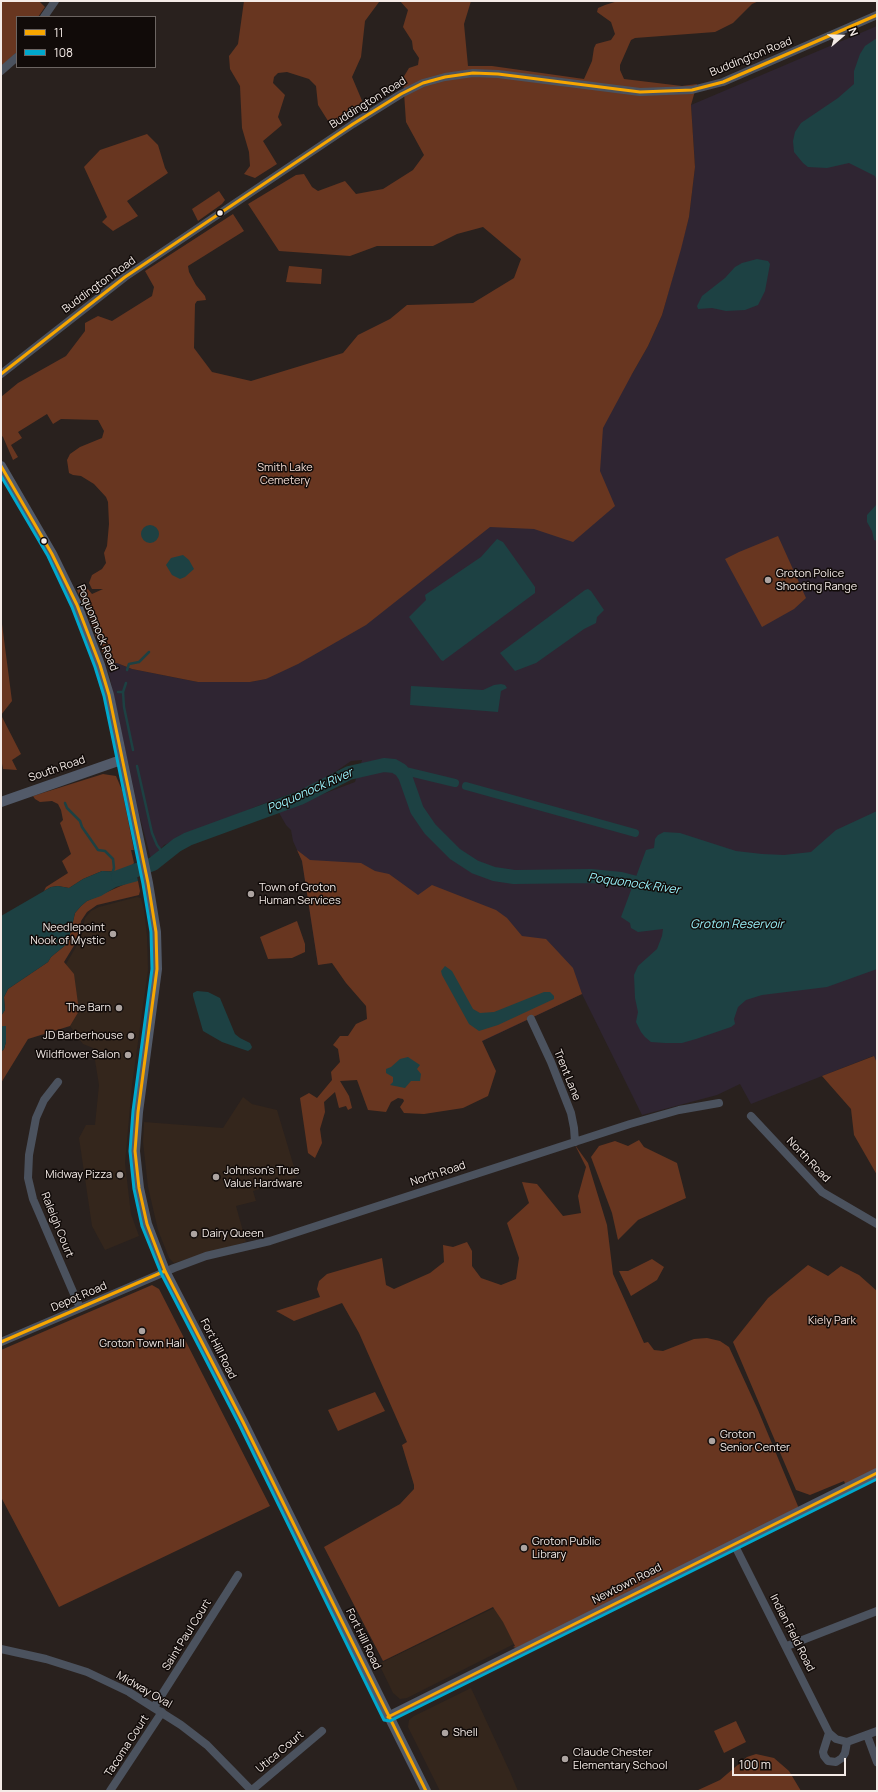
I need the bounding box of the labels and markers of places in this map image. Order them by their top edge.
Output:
unlabelled marker [215,208,225,218]
unlabelled marker [39,536,49,546]
place label: Groton Police Shooting Range [776,567,857,593]
marker: Groton Police Shooting Range [763,575,773,585]
place label: Town of Groton Human Services [259,881,341,907]
marker: Town of Groton Human Services [246,889,256,899]
place label: Needlepoint Nook of Mystic [30,921,105,947]
marker: Needlepoint Nook of Mystic [108,929,118,939]
place label: The Barn [66,1001,111,1015]
marker: The Barn [114,1003,124,1013]
place label: JD Barberhouse [43,1029,123,1043]
marker: JD Barberhouse [126,1031,136,1041]
place label: Wildflower Salon [36,1048,120,1062]
marker: Wildflower Salon [123,1050,133,1060]
place label: Johnson's True Value Hardware [224,1164,303,1190]
place label: Midway Pizza [45,1168,112,1182]
marker: Midway Pizza [115,1170,125,1180]
marker: Johnson's True Value Hardware [211,1172,221,1182]
place label: Dairy Queen [202,1227,264,1241]
marker: Dairy Queen [189,1229,199,1239]
marker: Groton Town Hall [137,1326,147,1336]
place label: Groton Town Hall [99,1337,185,1351]
place label: Groton Senior Center [720,1428,790,1454]
marker: Groton Senior Center [707,1436,717,1446]
place label: Groton Public Library [532,1535,600,1561]
marker: Groton Public Library [519,1543,529,1553]
place label: Shell [453,1726,478,1740]
marker: Shell [440,1728,450,1738]
place label: Claude Chester Elementary School [573,1746,668,1772]
marker: Claude Chester Elementary School [560,1754,570,1764]

